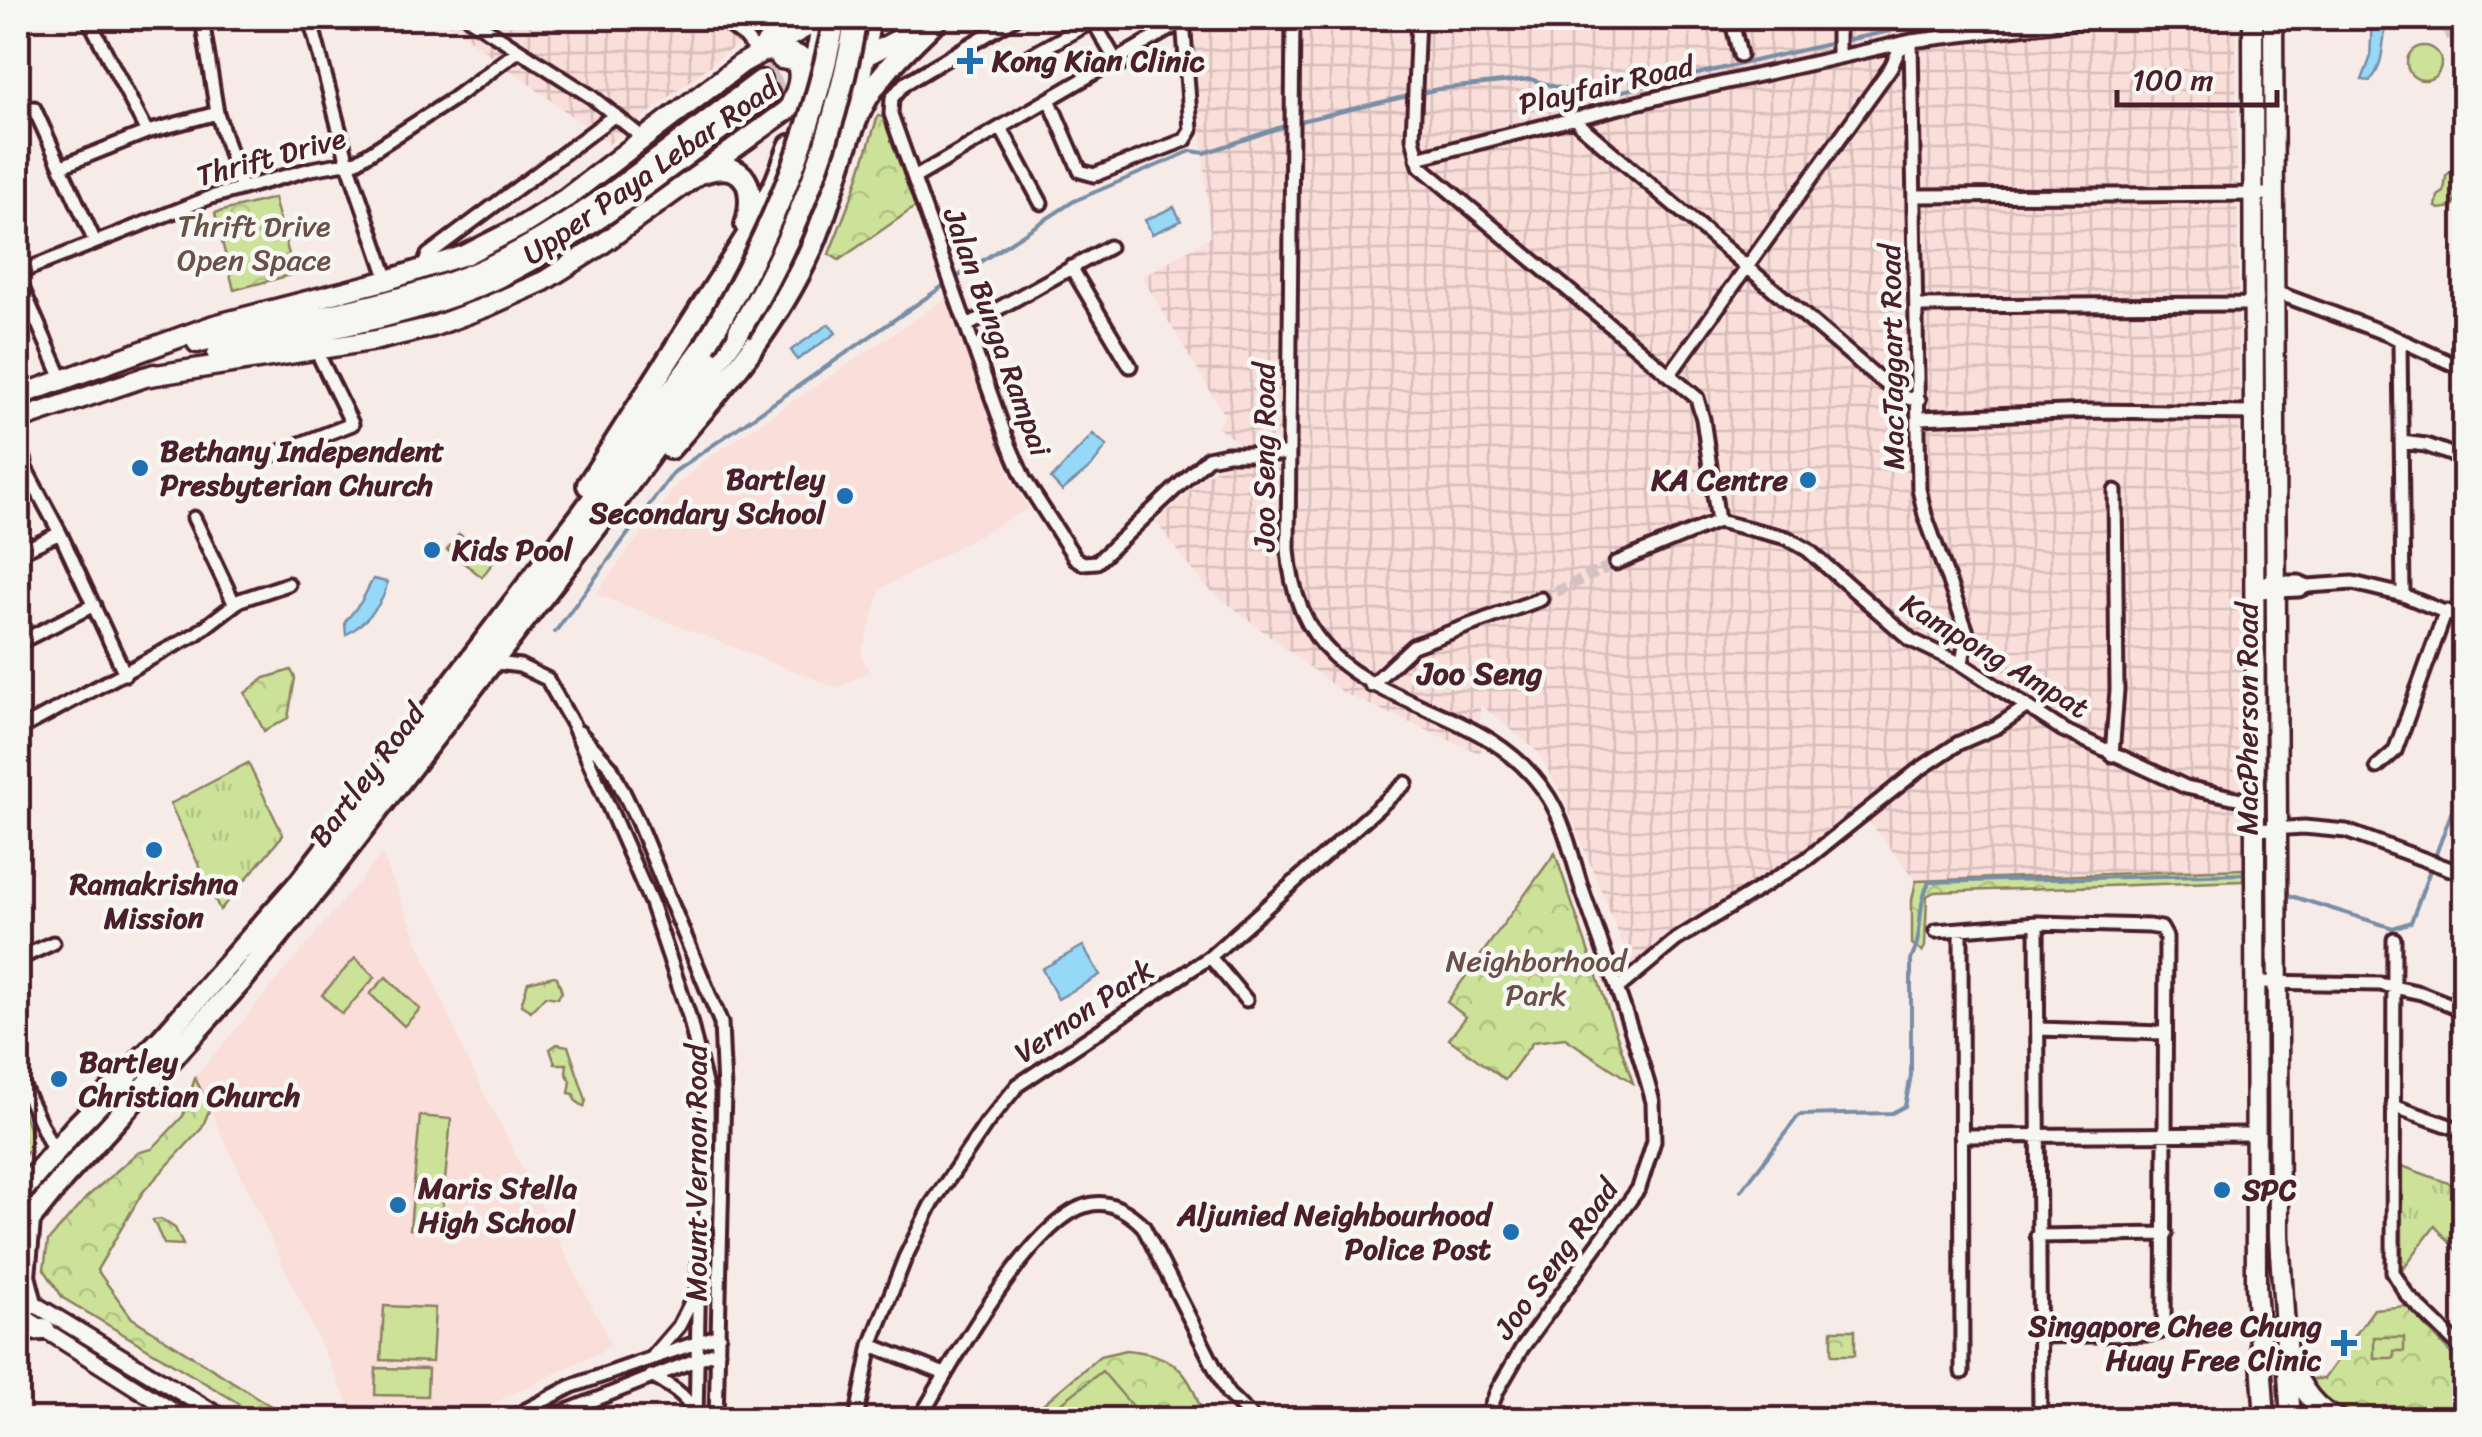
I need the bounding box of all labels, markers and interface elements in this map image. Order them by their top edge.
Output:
place label: Kong Kian Clinic [991,34,1205,88]
street label: Playfair Road [1513,38,1701,131]
scale bar [2117,45,2277,107]
marker: Kong Kian Clinic [957,48,983,74]
text: 100 m [2132,53,2214,107]
street label: Upper Paya Lebar Road [510,61,791,280]
street label: Thrift Drive [190,111,352,203]
park label: Thrift Drive Open Space [177,199,331,287]
street label: Jalan Bunga Rampai [927,199,1068,466]
street label: MacTaggart Road [1863,242,1921,470]
street label: Joo Seng Road [1237,360,1291,552]
place label: Bethany Independent Presbyterian Church [160,424,444,512]
place label: Bartley Secondary School [588,452,826,540]
place label: KA Centre [1650,453,1789,507]
marker: Bethany Independent Presbyterian Church [129,457,151,479]
marker: KA Centre [1797,469,1819,491]
marker: Bartley Secondary School [834,485,856,507]
place label: Kids Pool [451,523,574,577]
marker: Kids Pool [421,539,443,561]
street label: Kampong Ampat [1890,578,2100,734]
street label: MacPherson Road [2220,601,2274,835]
district label: Joo Seng [1416,645,1542,702]
street label: Bartley Road [294,689,441,859]
marker: Ramakrishna Mission [143,839,165,861]
place label: Ramakrishna Mission [69,857,238,945]
park label: Neighborhood Park [1446,934,1628,1022]
street label: Vernon Park [1003,944,1166,1078]
place label: Bartley Christian Church [78,1035,301,1123]
street label: Mount Vernon Road [669,1042,723,1302]
marker: Bartley Christian Church [48,1068,70,1090]
place label: Maris Stella High School [417,1161,577,1249]
place label: SPC [2241,1163,2296,1217]
street label: Joo Seng Road [1478,1165,1635,1352]
marker: SPC [2211,1179,2233,1201]
place label: Aljunied Neighbourhood Police Post [1176,1188,1494,1276]
marker: Maris Stella High School [387,1194,409,1216]
marker: Aljunied Neighbourhood Police Post [1500,1221,1522,1243]
place label: Singapore Chee Chung Huay Free Clinic [2027,1299,2322,1387]
marker: Singapore Chee Chung Huay Free Clinic [2331,1330,2357,1356]

